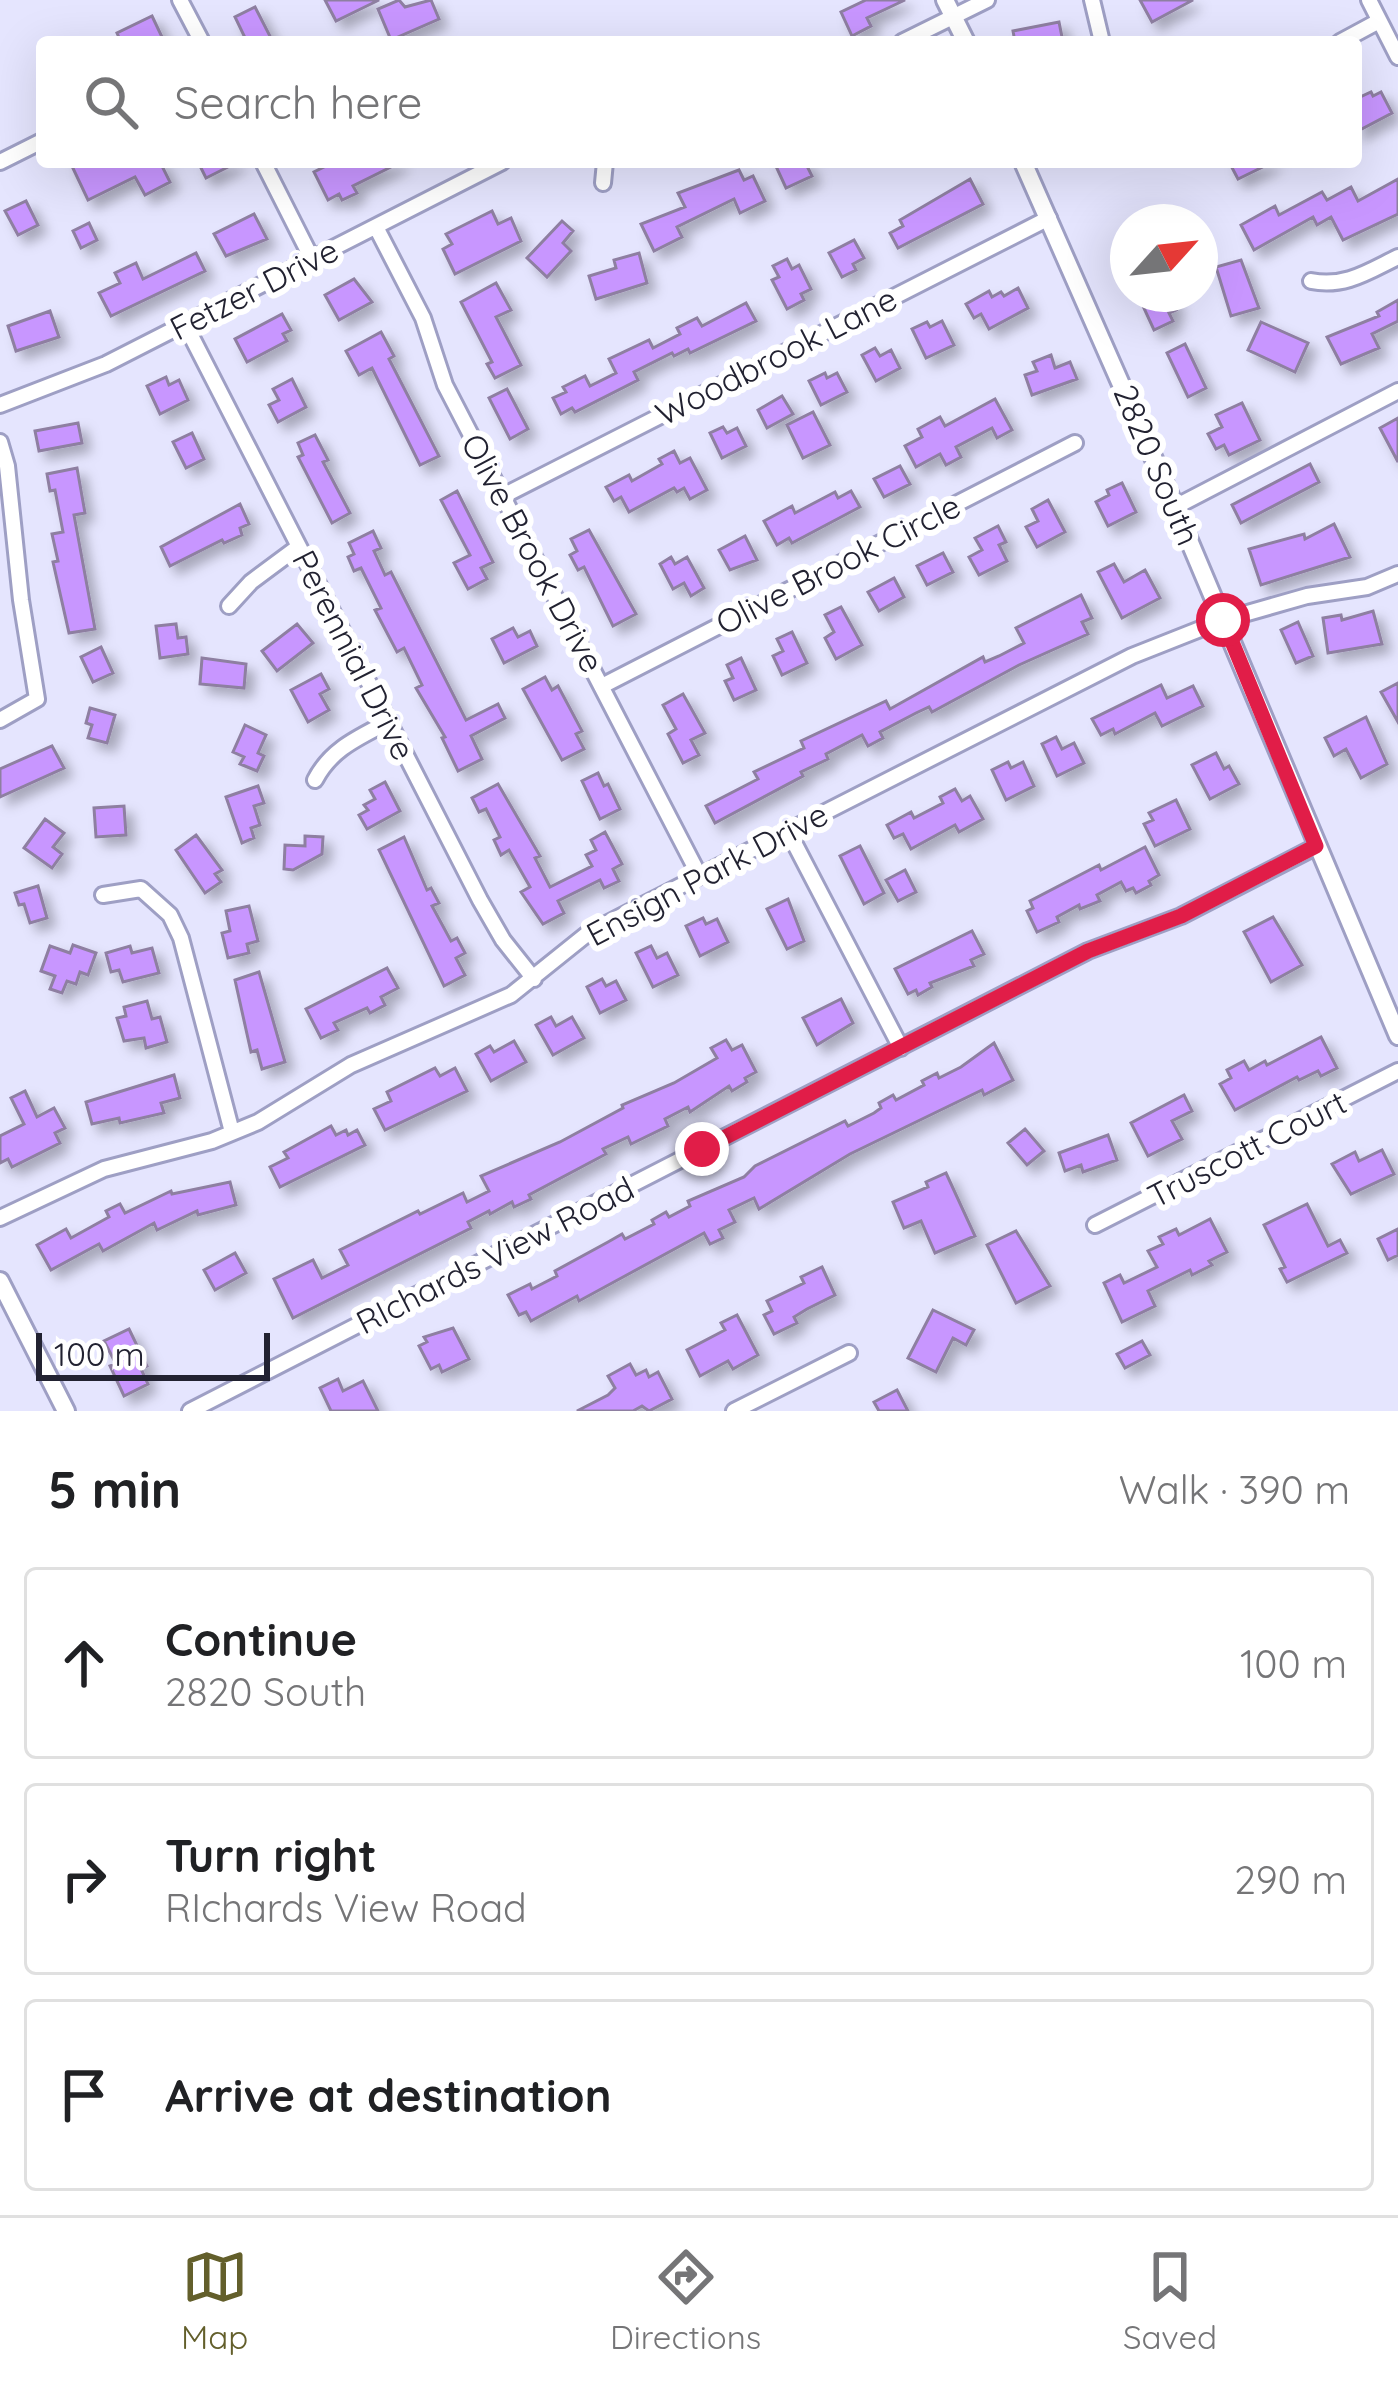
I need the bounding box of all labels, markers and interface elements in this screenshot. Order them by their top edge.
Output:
search box [36,36,1362,168]
icon: search [78,69,144,135]
text: Search here [174,74,422,130]
north arrow [1110,204,1218,312]
street label: Fetzer Drive [163,229,345,348]
street label: Woodbrook Lane [648,277,903,434]
street label: 2820 South [1105,378,1210,551]
street label: Olive Brook Drive [453,426,614,679]
street label: Olive Brook Circle [709,484,967,643]
street label: Perennial Drive [284,543,425,766]
route start [1196,593,1250,647]
street label: Ensign Park Drive [579,793,834,954]
street label: Truscott Court [1141,1081,1353,1216]
route end [675,1122,729,1176]
street label: RIchards View Road [349,1167,640,1342]
scale bar [36,1327,270,1380]
text: 100 m [54,1333,145,1374]
text: 5 min [48,1457,181,1521]
text: Walk · 390 m [1119,1465,1350,1514]
text: Continue [165,1611,357,1667]
icon: ahead [51,1630,117,1696]
text: 100 m [1240,1639,1347,1688]
text: 2820 South [165,1667,366,1716]
text: Turn right [165,1827,377,1883]
icon: right [51,1846,117,1912]
text: 290 m [1234,1855,1347,1904]
text: RIchards View Road [165,1883,527,1932]
icon: arrive [51,2062,117,2128]
text: Arrive at destination [165,2067,611,2123]
tab: Map [181,2244,248,2357]
tab: Directions [610,2244,761,2357]
tab: Saved [1123,2244,1217,2357]

